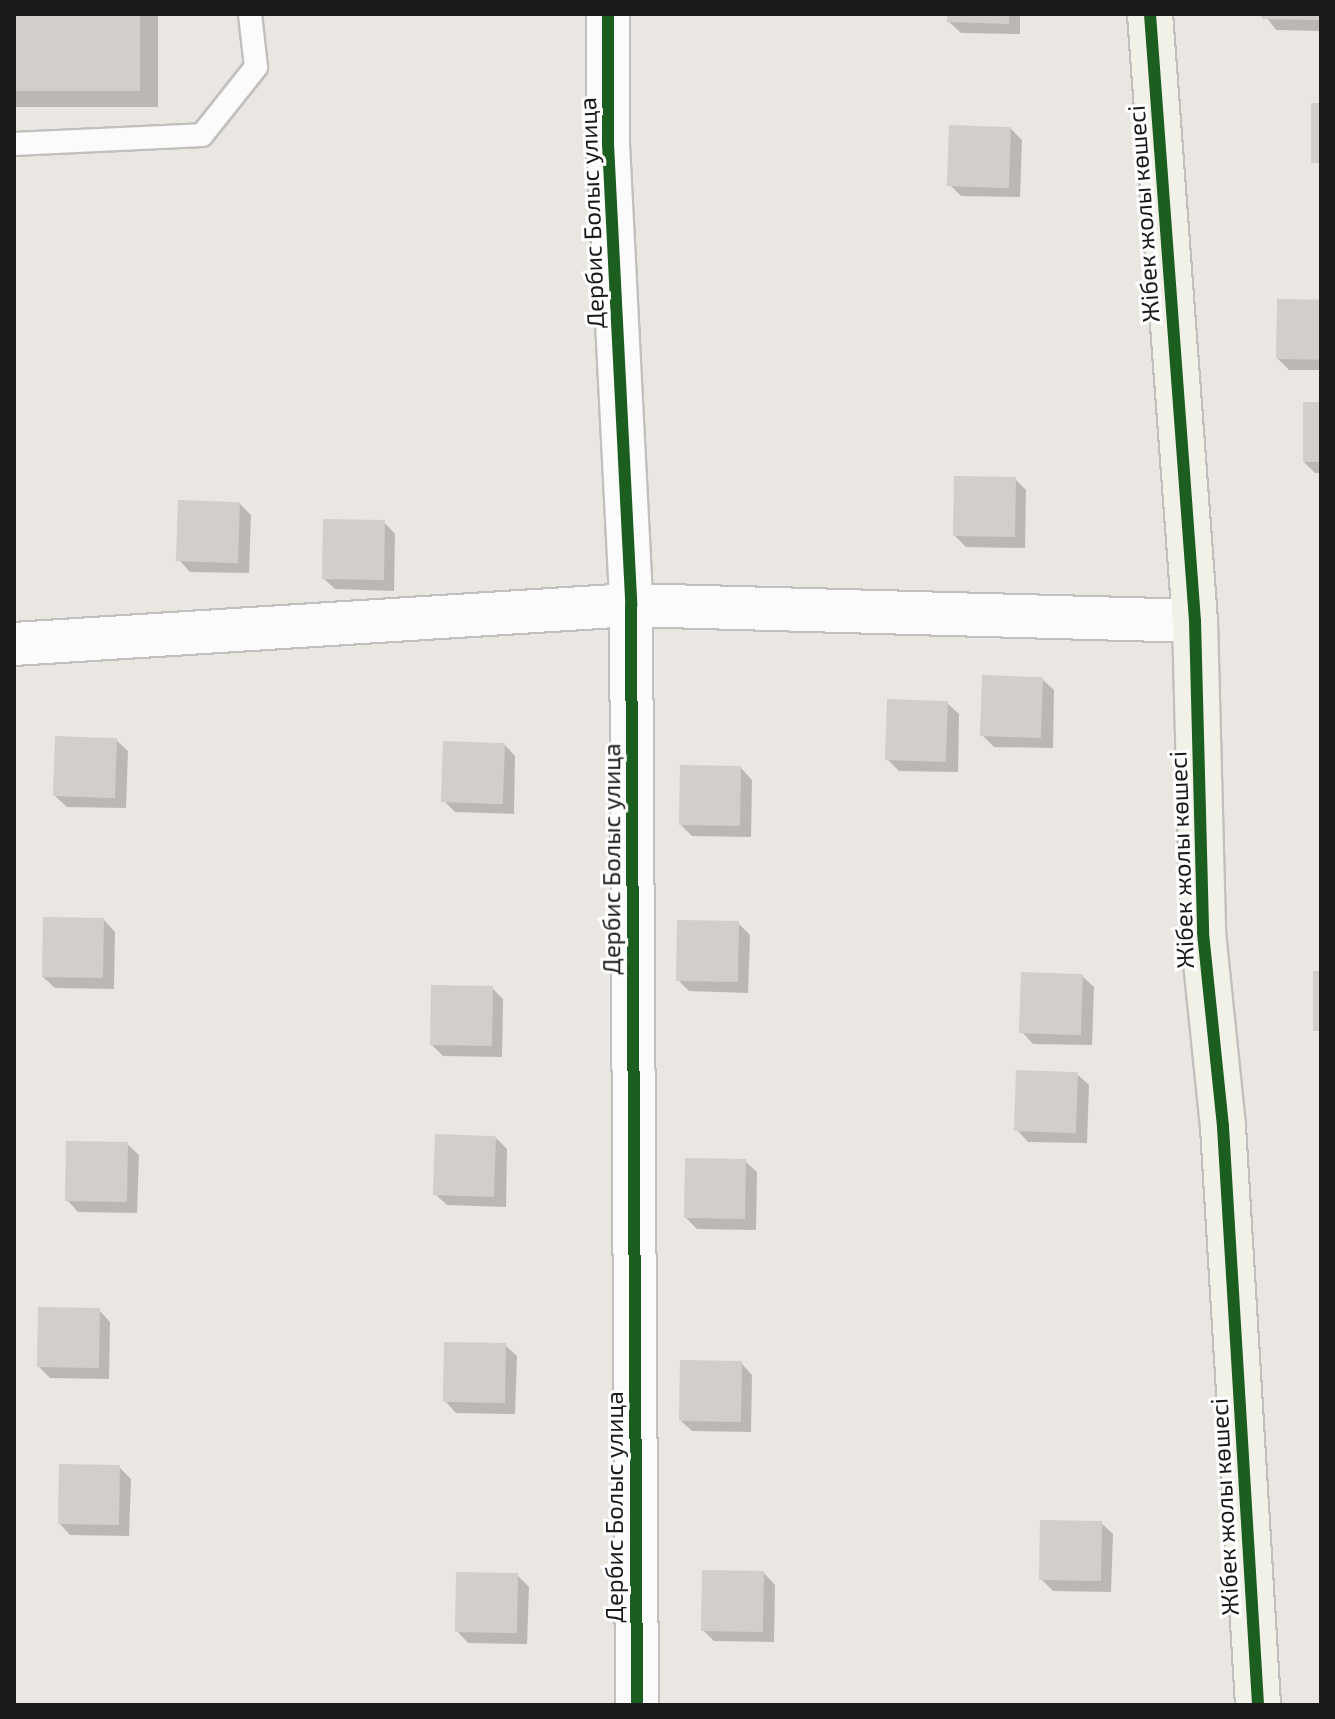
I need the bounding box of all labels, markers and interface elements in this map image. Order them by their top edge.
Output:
street label: Дербис Болыс улица [573,97,609,329]
street label: Жібек жолы көшесі [1121,104,1165,324]
street label: Дербис Болыс улица [597,743,625,975]
street label: Жібек жолы көшесі [1163,751,1199,969]
street label: Дербис Болыс улица [600,1391,628,1623]
street label: Жібек жолы көшесі [1204,1397,1244,1617]

